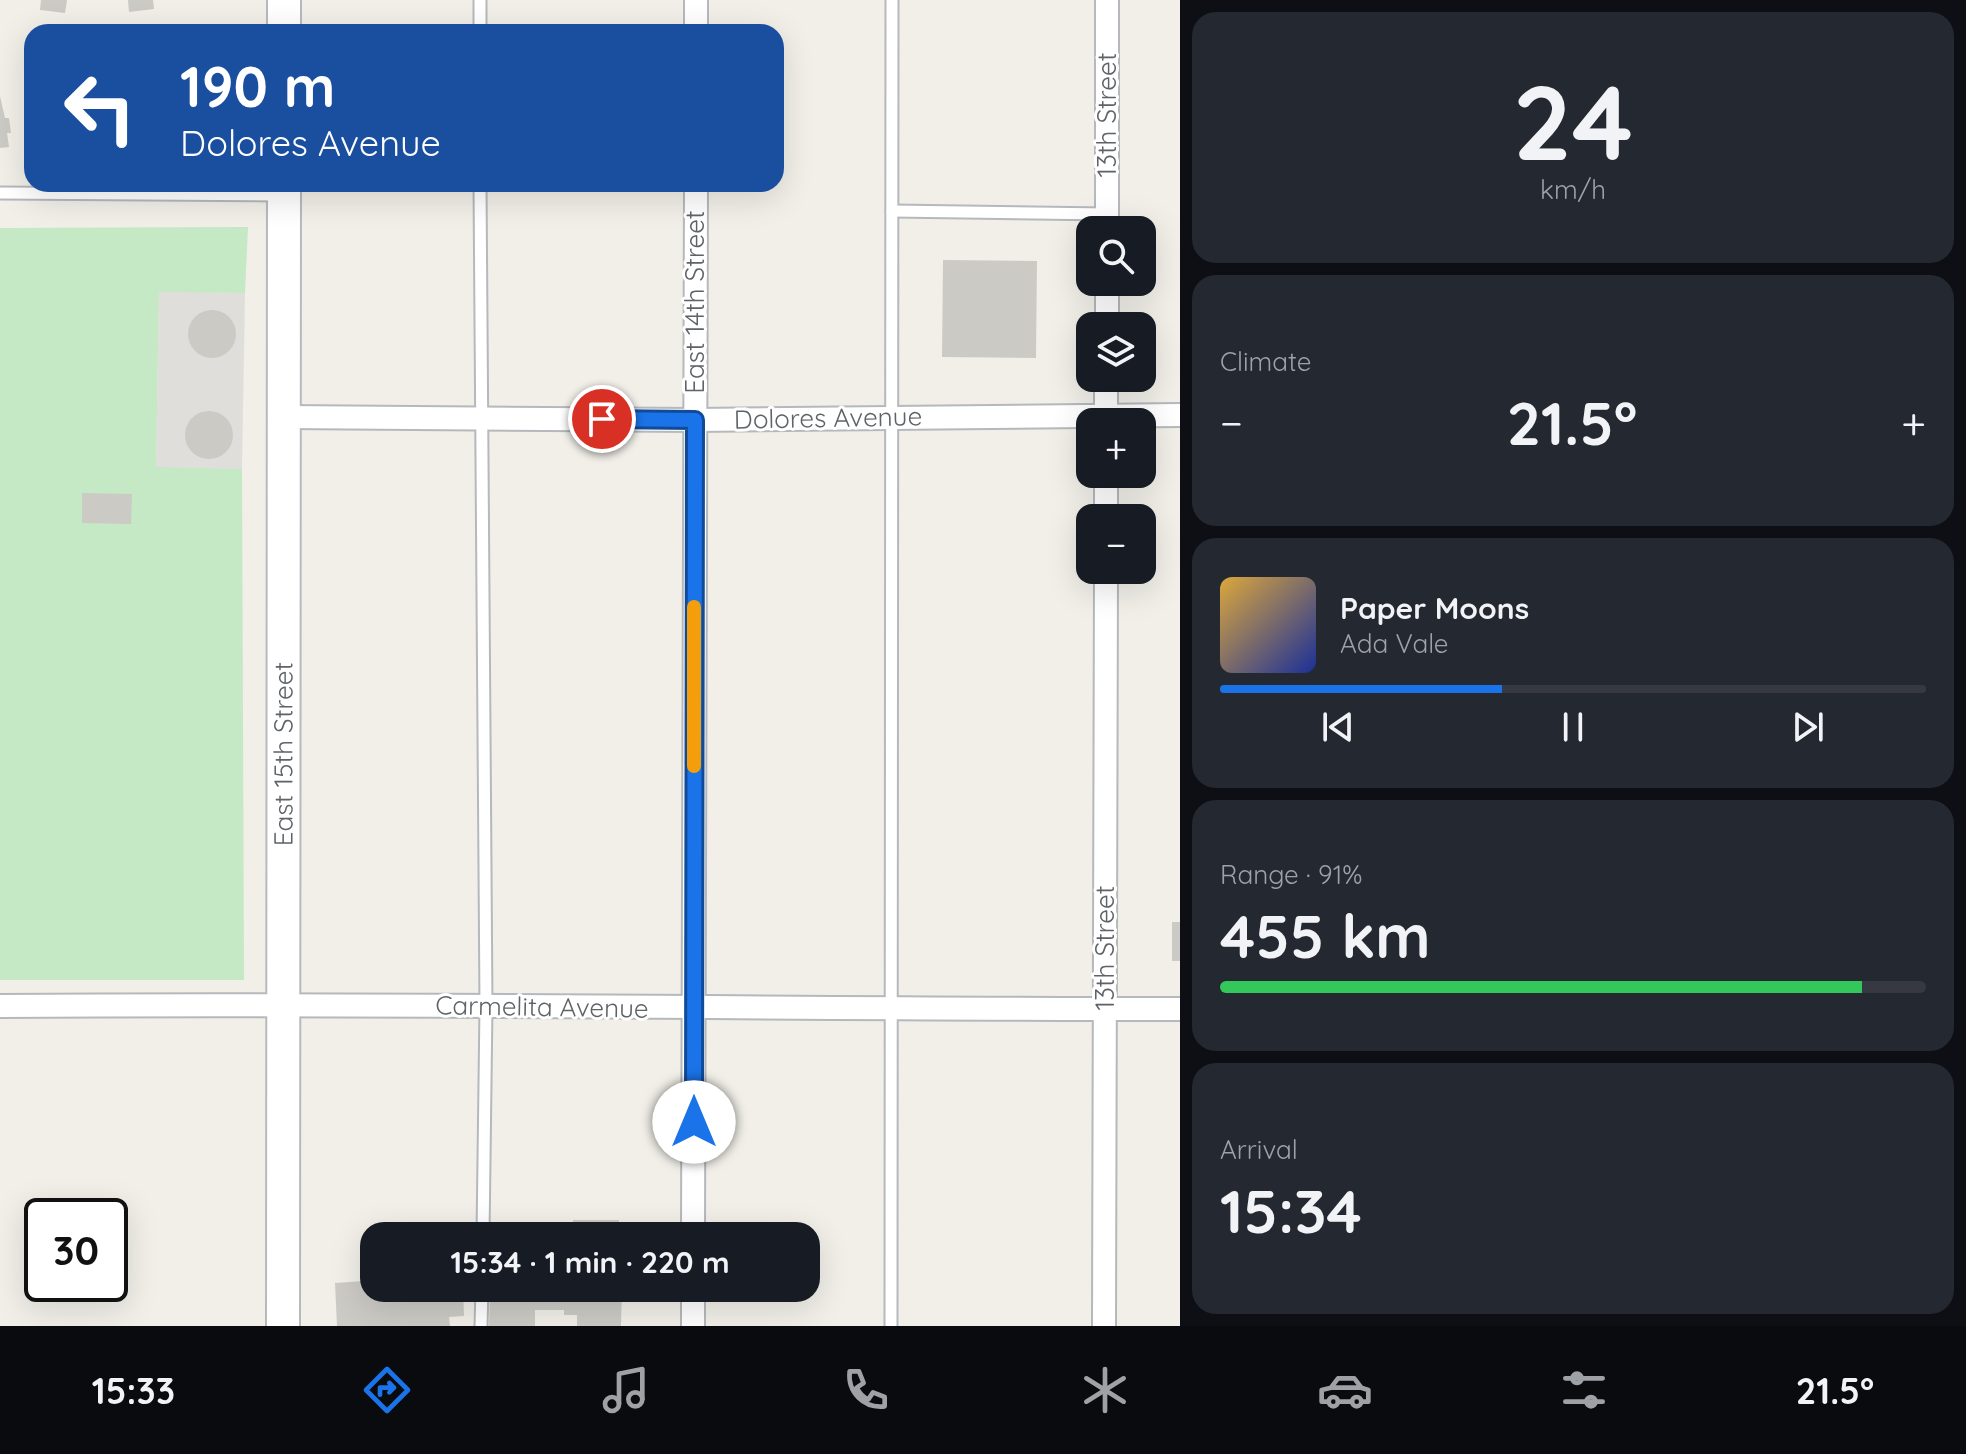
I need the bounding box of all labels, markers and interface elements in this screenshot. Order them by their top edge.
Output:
text: 190 m [180,51,335,121]
street label: 13th Street [1090,53,1123,177]
icon: left [48,56,152,160]
text: 24 [1513,56,1633,186]
text: Dolores Avenue [180,120,441,165]
text: km/h [1540,173,1606,206]
street label: East 14th Street [678,210,711,394]
map controls [1076,216,1156,584]
button: search [1076,216,1156,296]
button: layers [1076,312,1156,392]
text: Climate [1220,345,1311,378]
pin [568,385,636,453]
text: 21.5° [1507,385,1637,460]
text: − [1220,395,1243,450]
text: + [1901,395,1926,450]
icon: arrive [580,397,624,441]
street label: Dolores Avenue [734,399,922,436]
button: + [1076,408,1156,488]
button: − [1076,504,1156,584]
text: Paper Moons [1340,589,1529,627]
text: Ada Vale [1340,627,1449,660]
street label: East 15th Street [266,662,300,846]
icon: previous [1316,705,1360,749]
icon: pause [1551,705,1595,749]
icon: next [1786,705,1830,749]
text: Range · 91% [1220,858,1362,891]
street label: 13th Street [1088,886,1121,1010]
text: 455 km [1220,898,1431,973]
street label: Carmelita Avenue [435,988,649,1025]
position arrow [652,1080,736,1164]
text: Arrival [1220,1133,1298,1166]
text: 15:34 [1220,1173,1362,1248]
speed limit sign: 30 [24,1198,128,1302]
text: 15:34 · 1 min · 220 m [450,1243,730,1281]
icon: directions [359,1362,415,1418]
icon: music [598,1362,654,1418]
icon: phone [838,1362,894,1418]
icon: climate [1077,1362,1133,1418]
icon: car [1317,1362,1373,1418]
icon: filters [1556,1362,1612,1418]
text: 15:33 [92,1368,175,1413]
text: 21.5° [1796,1368,1874,1413]

